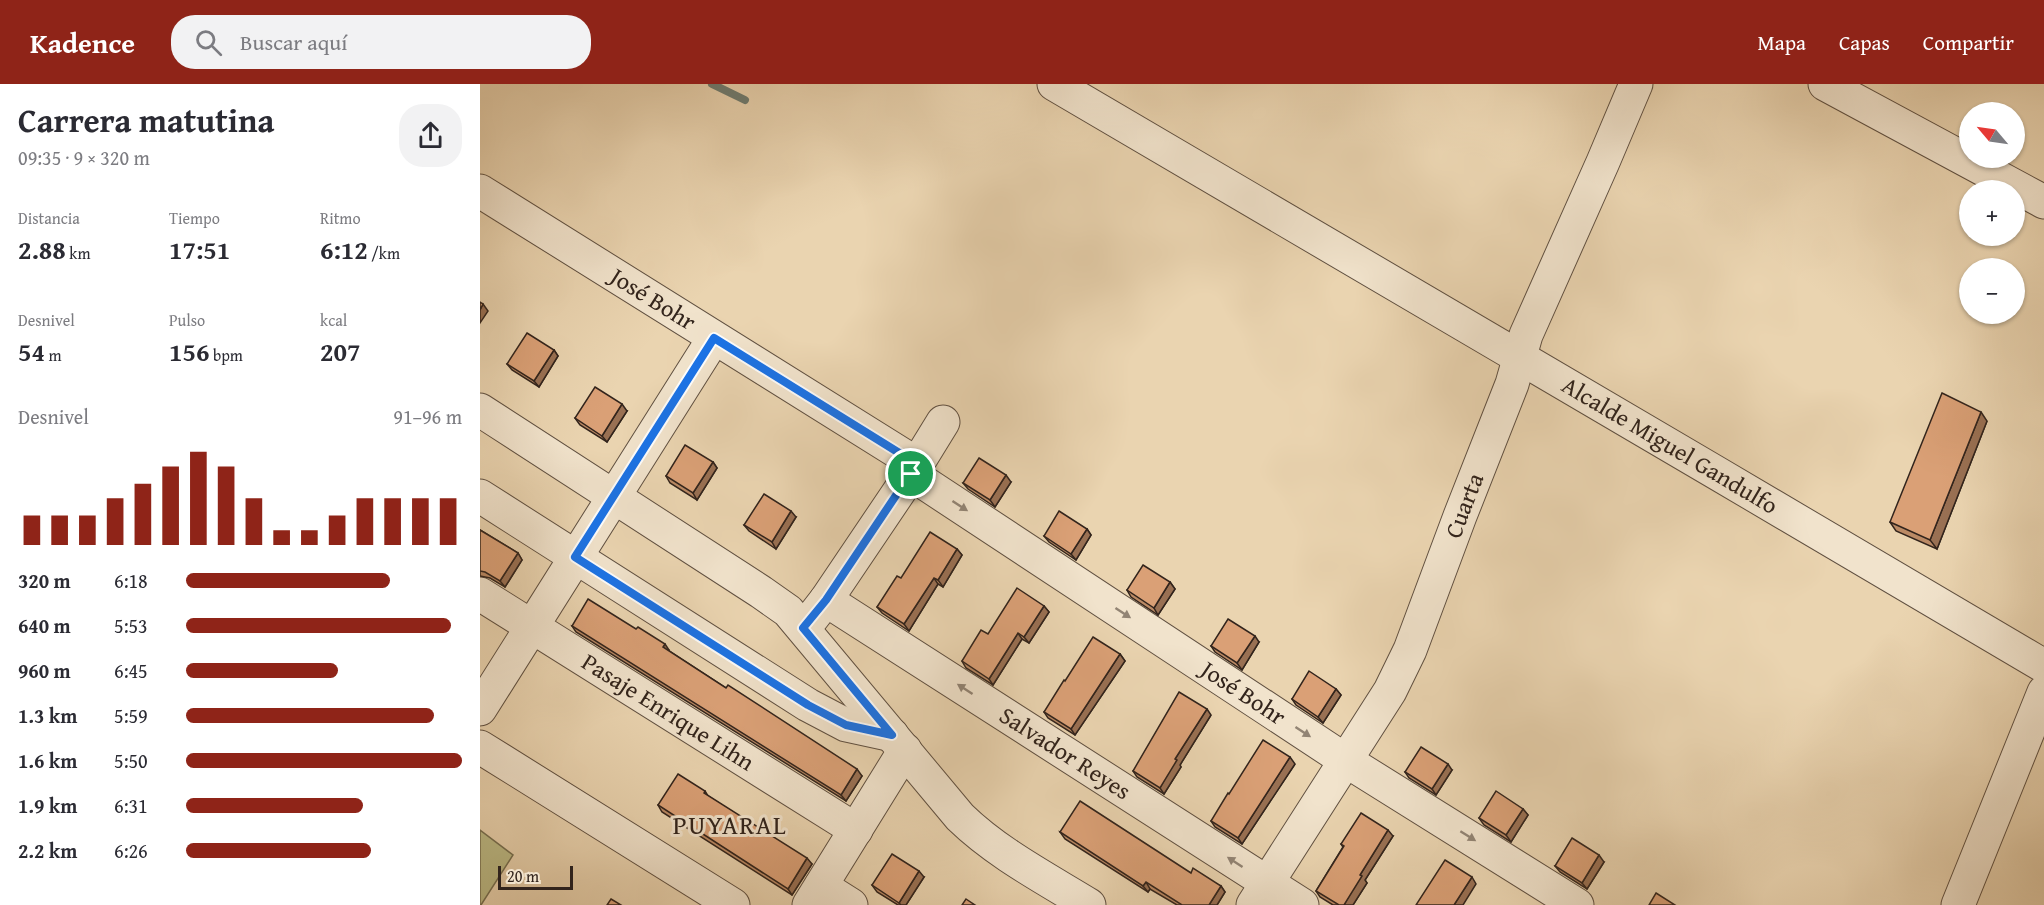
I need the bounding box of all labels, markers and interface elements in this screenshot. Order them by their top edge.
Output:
search box [171,15,591,69]
text: Kadence [30,22,135,63]
icon: search [192,26,225,59]
text: Buscar aquí [240,26,347,58]
text: Mapa [1757,27,1806,58]
text: Capas [1839,27,1890,58]
text: Compartir [1923,27,2014,58]
text: Carrera matutina [18,96,274,144]
north arrow [1959,102,2025,168]
map controls [1959,102,2025,324]
button: share [399,104,462,167]
text: 09:35 · 9 × 320 m [18,143,150,172]
button: + [1959,180,2025,246]
text: Distancia [18,206,80,230]
text: Tiempo [169,206,220,230]
text: Ritmo [320,206,361,230]
text: 2.88 [18,230,66,269]
text: 17:51 [169,230,230,269]
text: 6:12 [320,230,368,269]
text: km [66,241,90,265]
text: /km [368,241,400,265]
street label: José Bohr [601,257,703,339]
button: − [1959,258,2025,324]
text: Desnivel [18,308,75,332]
text: Pulso [169,308,205,332]
text: kcal [320,308,347,332]
text: 54 [18,332,45,371]
text: 156 [169,332,209,371]
text: 207 [320,332,360,371]
text: m [45,343,62,367]
text: bpm [209,343,243,367]
street label: Alcalde Miguel Gandulfo [1555,367,1785,522]
text: Desnivel [18,402,89,431]
text: 91–96 m [393,402,462,431]
pin [885,448,936,499]
icon: arrive [894,457,927,490]
street label: Cuarta [1435,467,1492,543]
one-way arrow [952,500,968,511]
text: 320 m [18,566,71,595]
text: 6:18 [114,566,148,595]
one-way arrow [1115,607,1131,618]
text: 640 m [18,611,71,640]
text: 5:53 [114,611,148,640]
street label: Pasaje Enrique Lihn [575,644,762,779]
street label: José Bohr [1192,650,1293,733]
text: 960 m [18,656,71,685]
text: 6:45 [114,656,148,685]
one-way arrow [957,684,973,695]
street label: Salvador Reyes [993,698,1138,808]
text: 1.3 km [18,701,77,730]
text: 5:59 [114,701,148,730]
one-way arrow [1295,726,1311,738]
text: 1.6 km [18,746,77,775]
text: 5:50 [114,746,148,775]
text: 1.9 km [18,791,77,820]
text: 6:31 [114,791,148,820]
district label: PUYARAL [673,805,787,844]
one-way arrow [1460,831,1476,842]
text: 2.2 km [18,836,77,865]
text: 6:26 [114,836,148,865]
one-way arrow [1227,857,1243,868]
scale bar [498,863,573,890]
text: 20 m [507,864,539,888]

